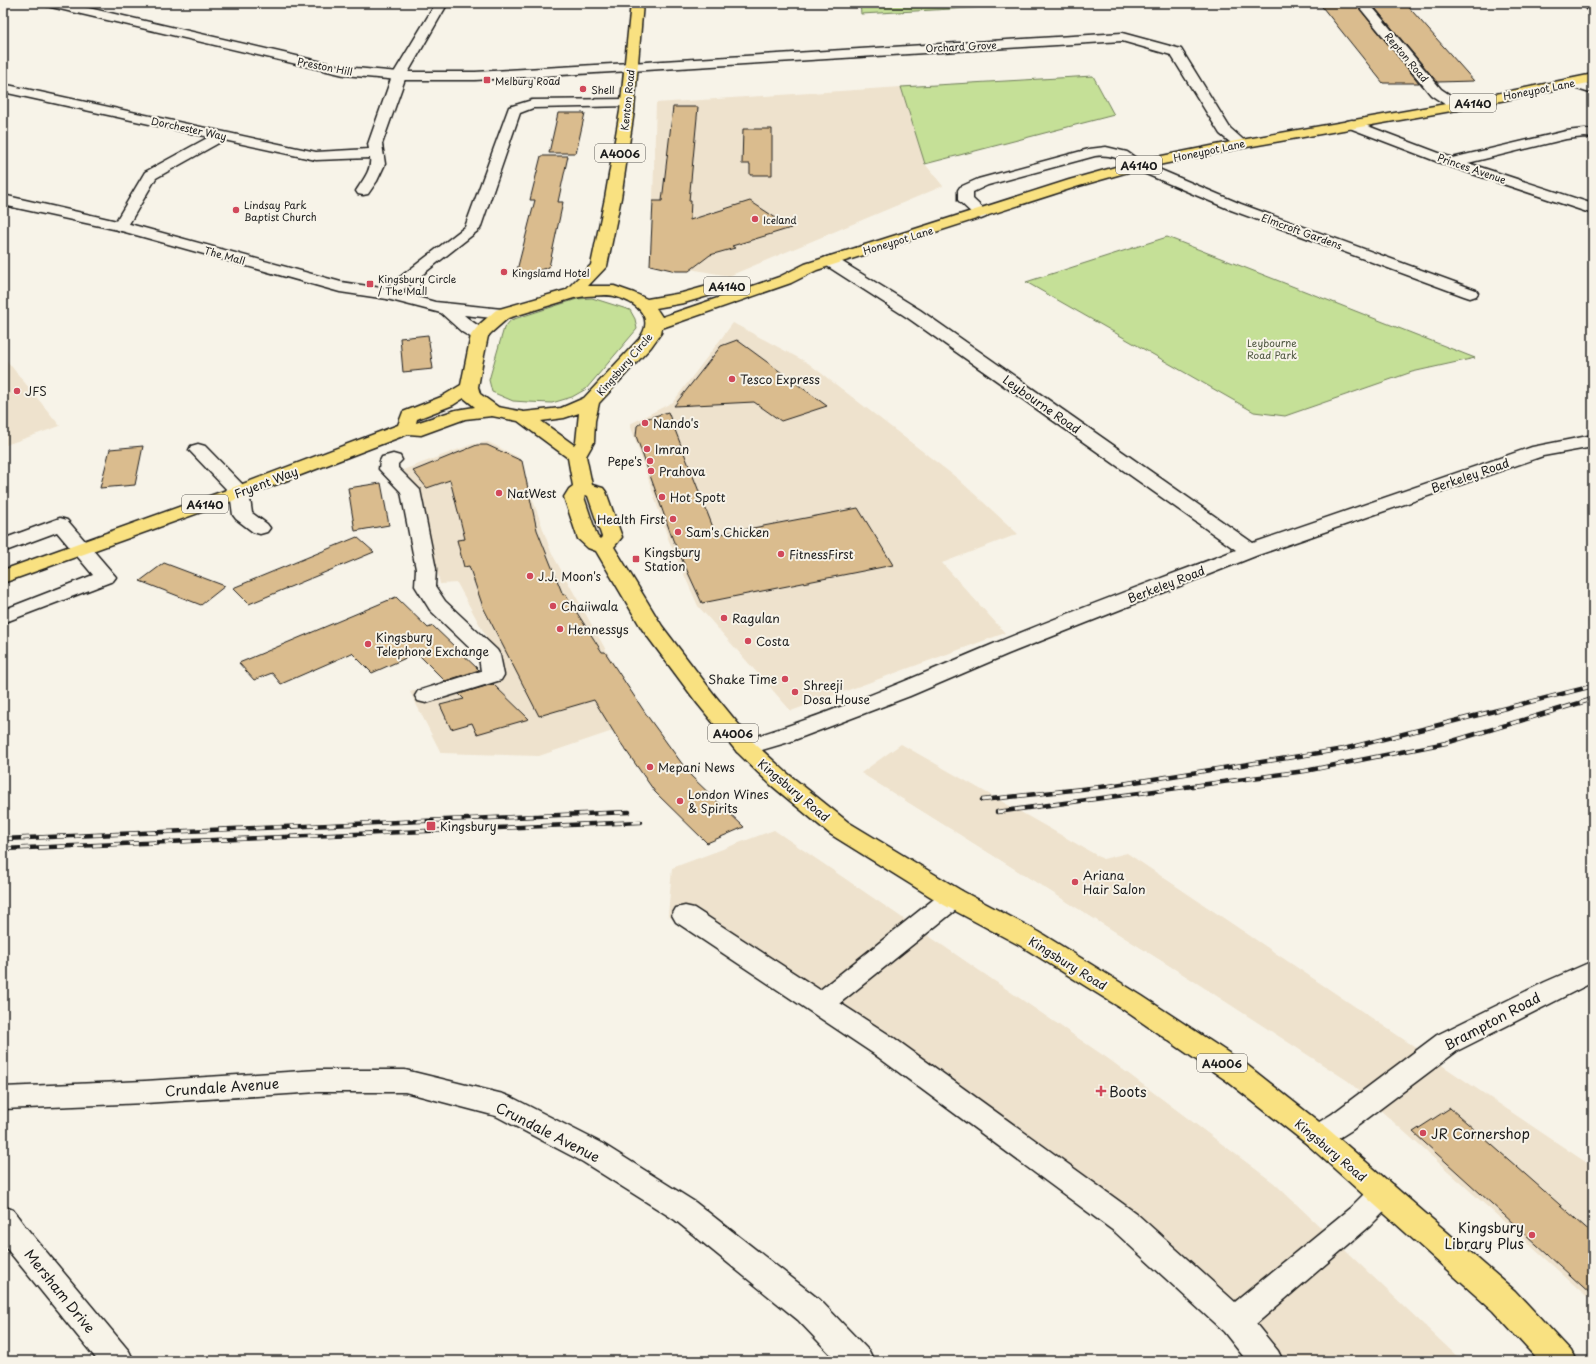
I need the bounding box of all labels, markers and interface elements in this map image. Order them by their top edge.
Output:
street label: Repton Road [1382,29,1432,85]
street label: Orchard Grove [925,37,997,55]
street label: Preston Hill [296,53,354,79]
street label: Kenton Road [616,68,638,131]
place label: Melbury Road [495,73,561,89]
marker: Melbury Road [482,75,492,85]
street label: Honeypot Lane [1502,75,1577,104]
place label: Shell [591,82,615,97]
marker: Shell [578,84,588,94]
road number: A4140 [1450,94,1496,112]
street label: Dorchester Way [150,113,228,143]
street label: Honeypot Lane [1172,135,1247,166]
road number: A4006 [595,144,645,162]
street label: Princes Avenue [1436,149,1509,187]
road number: A4140 [1116,156,1162,174]
place label: Lindsay Park Baptist Church [244,197,317,224]
marker: Lindsay Park Baptist Church [231,205,241,215]
street label: Elmcroft Gardens [1260,209,1345,253]
place label: Iceland [763,212,797,227]
marker: Iceland [750,214,760,224]
street label: Honeypot Lane [861,222,936,259]
street label: The Mall [203,242,248,268]
place label: Kingslamd Hotel [512,265,590,280]
marker: Kingslamd Hotel [499,267,509,277]
place label: Kingsbury Circle / The Mall [378,271,457,298]
road number: A4140 [704,277,750,295]
marker: Kingsbury Circle / The Mall [365,279,375,289]
street label: Kingsbury Circle [593,329,656,399]
park label: Leybourne Road Park [1247,335,1297,362]
place label: Tesco Express [740,370,820,388]
street label: Leybourne Road [999,370,1085,438]
marker: Tesco Express [727,374,737,384]
place label: JFS [25,382,47,400]
marker: JFS [12,386,22,396]
place label: Nando's [653,414,699,432]
marker: Nando's [640,418,650,428]
place label: Imran [655,440,689,458]
marker: Imran [642,444,652,454]
place label: Pepe's [608,452,643,470]
street label: Berkeley Road [1429,453,1511,497]
marker: Pepe's [645,456,655,466]
street label: Fryent Way [232,462,301,502]
place label: Prahova [659,462,706,480]
marker: Prahova [646,466,656,476]
place label: NatWest [507,484,557,502]
marker: NatWest [494,488,504,498]
place label: Hot Spott [670,488,726,506]
marker: Hot Spott [657,492,667,502]
road number: A4140 [182,495,228,513]
place label: Health First [597,510,665,528]
marker: Health First [668,514,678,524]
place label: Sam's Chicken [686,523,769,541]
marker: Sam's Chicken [673,527,683,537]
place label: Kingsbury Station [644,543,701,575]
place label: FitnessFirst [789,545,854,563]
marker: FitnessFirst [776,549,786,559]
marker: Kingsbury Station [631,554,641,564]
street label: Berkeley Road [1125,561,1207,607]
place label: J.J. Moon's [538,567,602,585]
marker: J.J. Moon's [525,571,535,581]
place label: Chaiiwala [561,597,619,615]
marker: Chaiiwala [548,601,558,611]
place label: Ragulan [732,609,780,627]
marker: Ragulan [719,613,729,623]
place label: Hennessys [568,620,629,638]
marker: Hennessys [555,624,565,634]
place label: Kingsbury Telephone Exchange [376,628,489,660]
place label: Costa [756,632,790,650]
marker: Costa [743,636,753,646]
marker: Kingsbury Telephone Exchange [363,639,373,649]
place label: Shake Time [708,670,777,688]
marker: Shake Time [780,674,790,684]
place label: Shreeji Dosa House [803,676,870,708]
marker: Shreeji Dosa House [790,687,800,697]
road number: A4006 [708,724,758,742]
street label: Kingsbury Road [754,754,834,826]
place label: Mepani News [658,758,735,776]
marker: Mepani News [645,762,655,772]
place label: London Wines & Spirits [688,785,769,817]
marker: London Wines & Spirits [675,796,685,806]
place label: Kingsbury [440,817,497,835]
marker: Kingsbury [425,820,437,832]
place label: Ariana Hair Salon [1083,866,1145,898]
marker: Ariana Hair Salon [1070,877,1080,887]
street label: Kingsbury Road [1025,932,1111,994]
street label: Brampton Road [1440,987,1544,1055]
road number: A4006 [1197,1054,1247,1072]
street label: Crundale Avenue [164,1073,280,1101]
place label: Boots [1109,1081,1147,1102]
marker: Boots [1096,1086,1106,1096]
street label: Crundale Avenue [492,1097,604,1167]
street label: Kingsbury Road [1291,1114,1371,1186]
place label: JR Cornershop [1431,1123,1530,1144]
marker: JR Cornershop [1418,1128,1428,1138]
place label: Kingsbury Library Plus [1444,1217,1524,1254]
marker: Kingsbury Library Plus [1527,1230,1537,1240]
street label: Mersham Drive [20,1244,100,1338]

